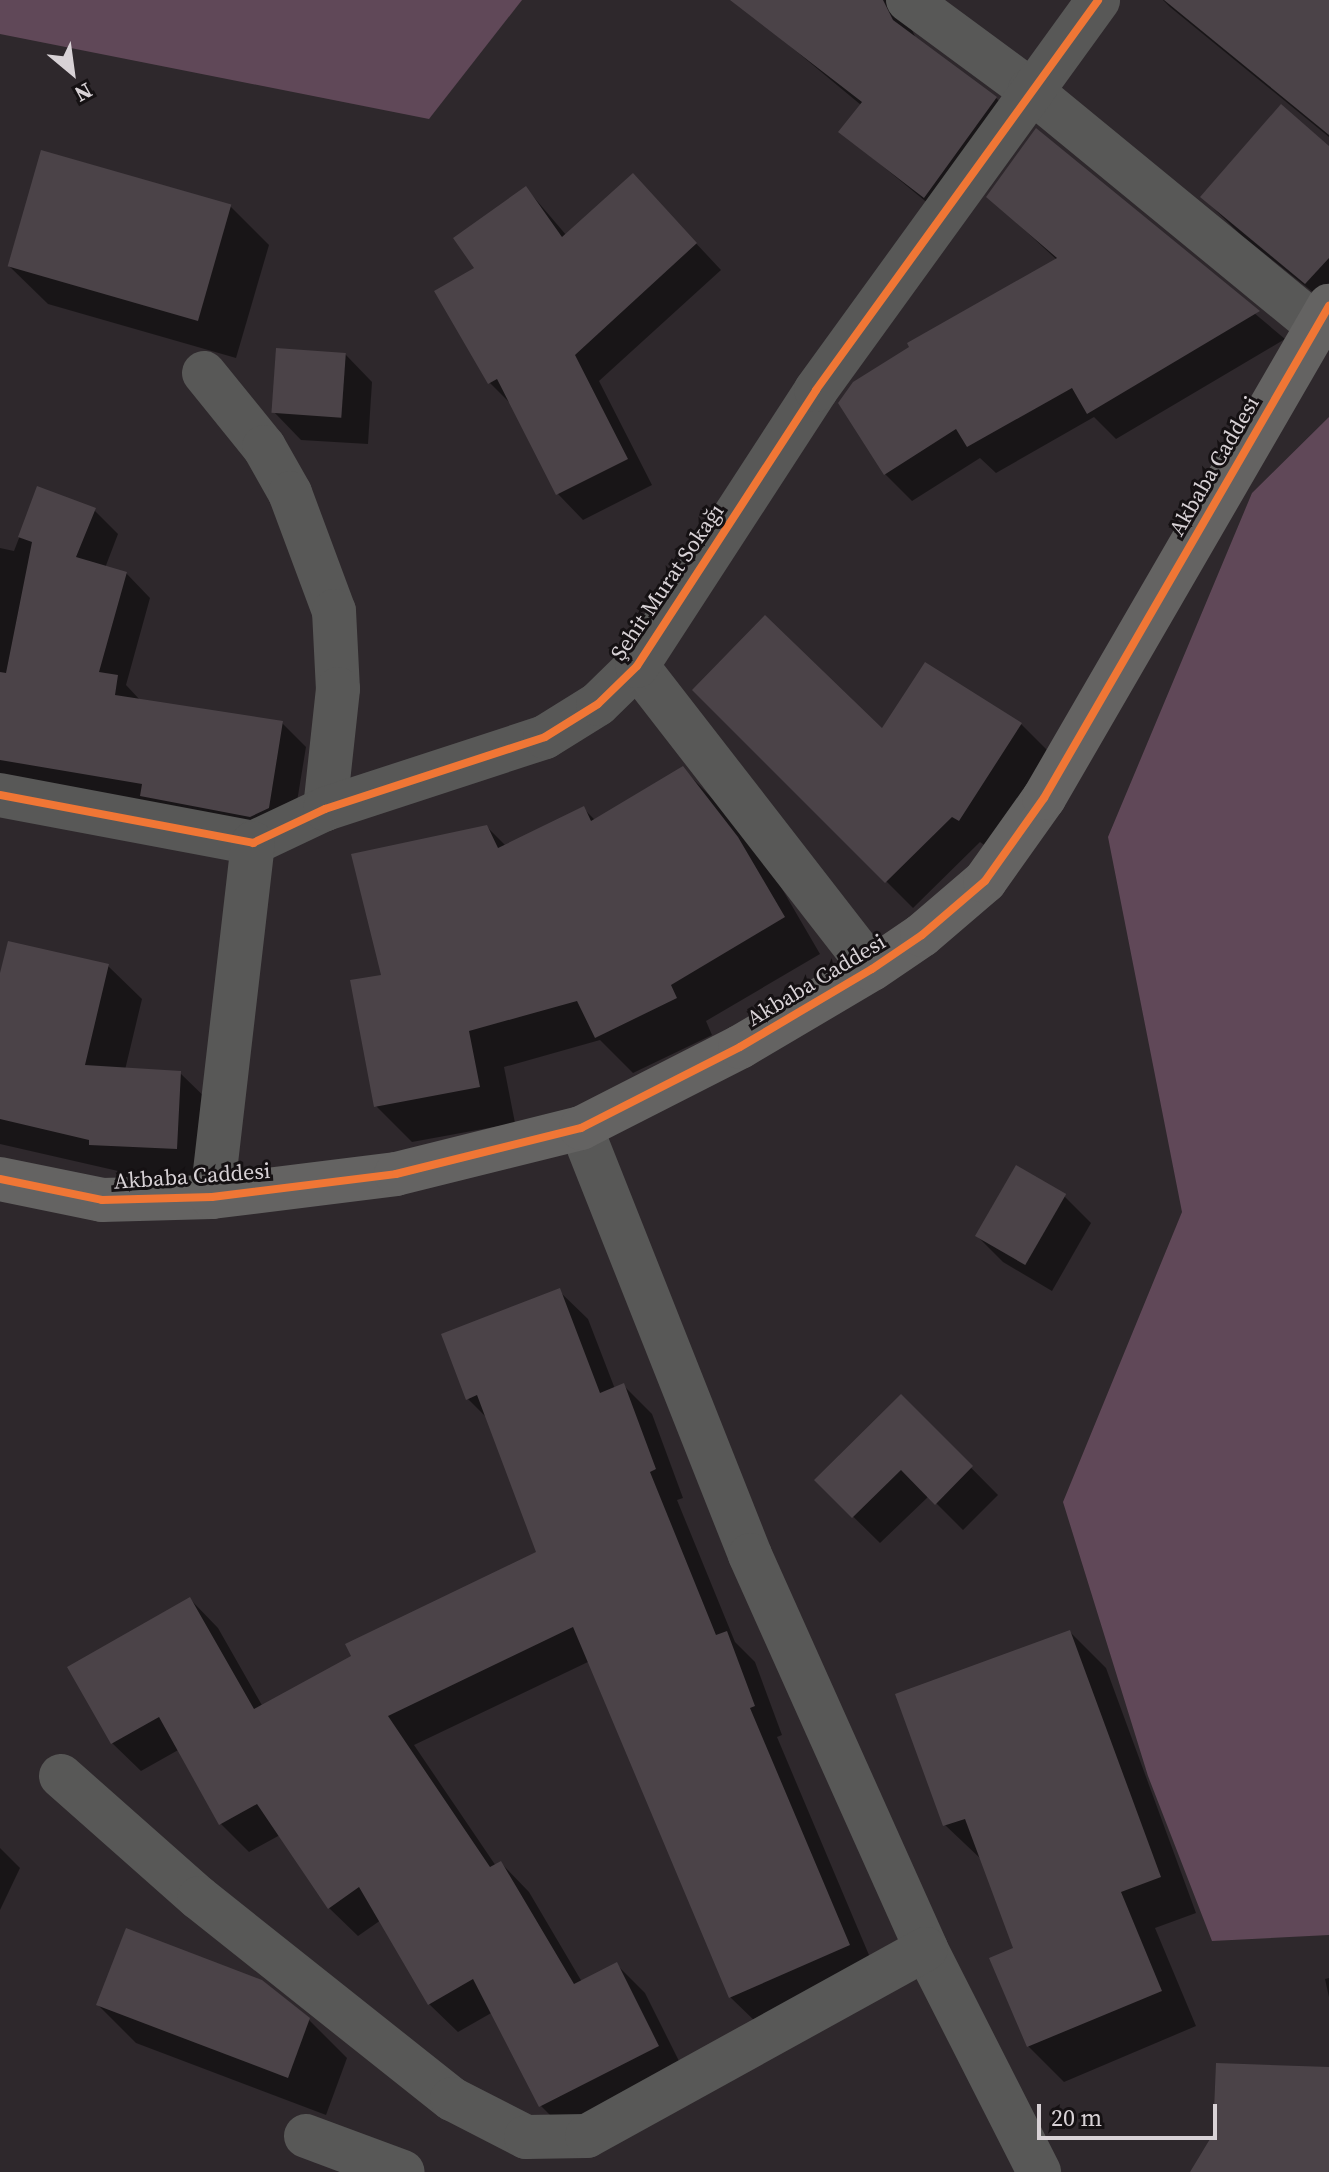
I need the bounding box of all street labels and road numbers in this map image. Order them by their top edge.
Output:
street label: Akbaba Caddesi [1163,391,1265,541]
street label: Şehit Murat Sokağı [605,499,729,665]
street label: Akbaba Caddesi [742,928,890,1032]
street label: Akbaba Caddesi [113,1157,271,1195]

